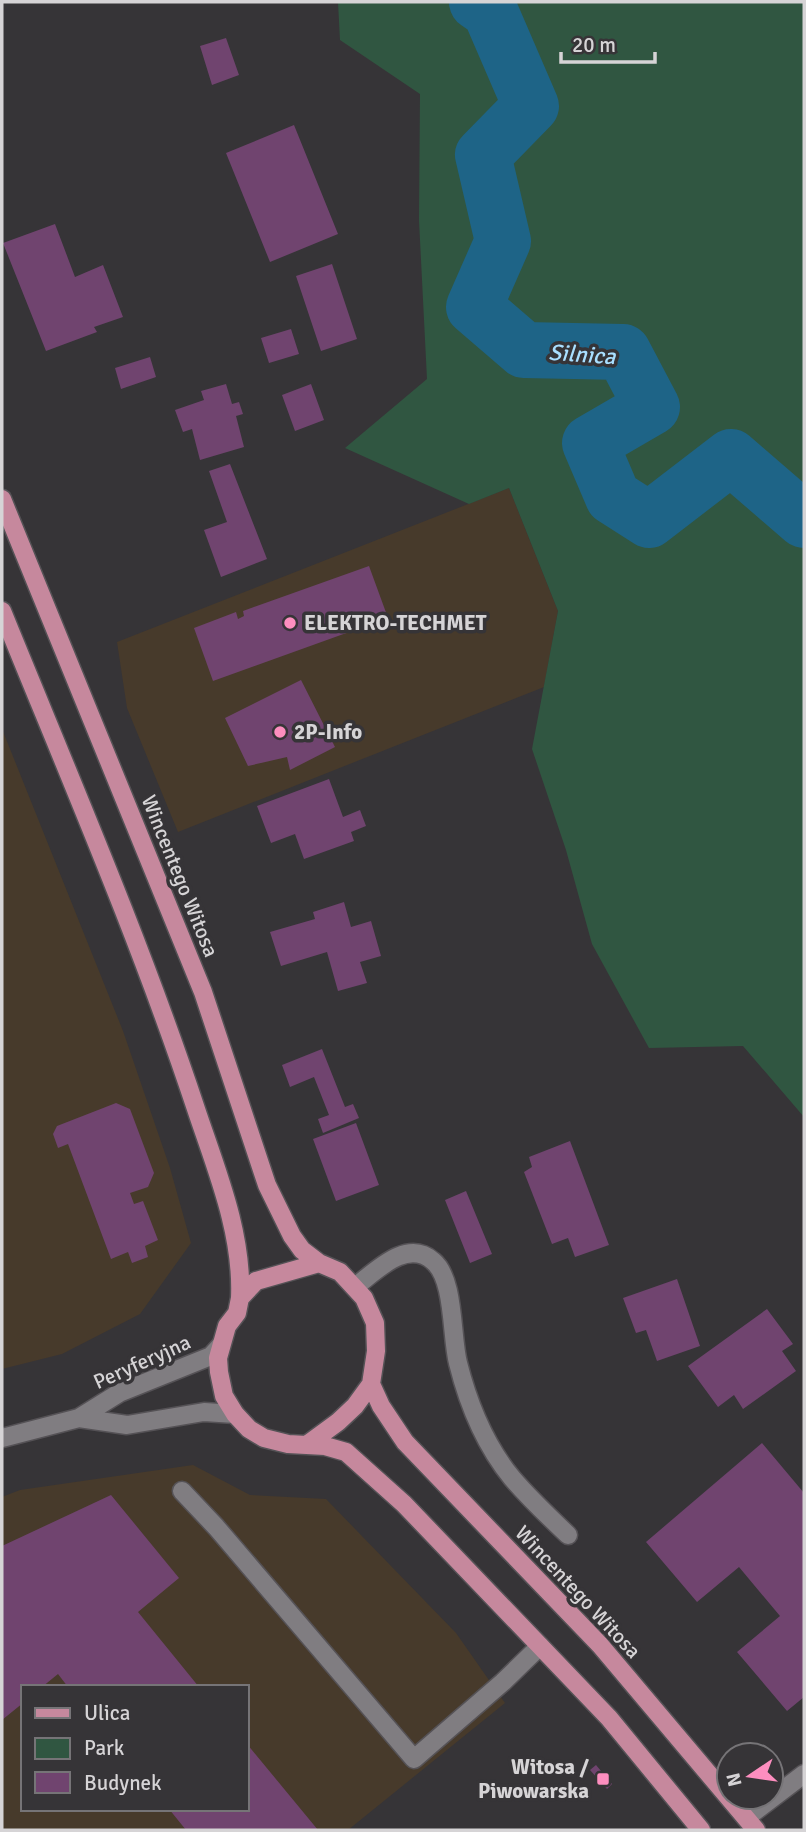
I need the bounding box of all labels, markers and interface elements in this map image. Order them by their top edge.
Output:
scale bar [561,21,656,65]
text: 20 m [572,32,616,58]
water label: Silnica [548,338,618,371]
place label: ELEKTRO-TECHMET [304,610,487,636]
marker: ELEKTRO-TECHMET [282,615,298,631]
place label: 2P-Info [294,719,362,745]
marker: 2P-Info [272,724,288,740]
street label: Wincentego Witosa [136,791,224,961]
street label: Peryferyjna [89,1329,195,1395]
street label: Wincentego Witosa [510,1520,646,1664]
legend [21,1685,248,1811]
text: Ulica [84,1700,130,1726]
text: Park [84,1735,125,1761]
north arrow [715,1741,785,1811]
place label: Witosa / Piwowarska [478,1754,590,1804]
text: Budynek [84,1770,162,1796]
text: N [721,1770,748,1789]
marker: Witosa / Piwowarska [595,1771,611,1787]

